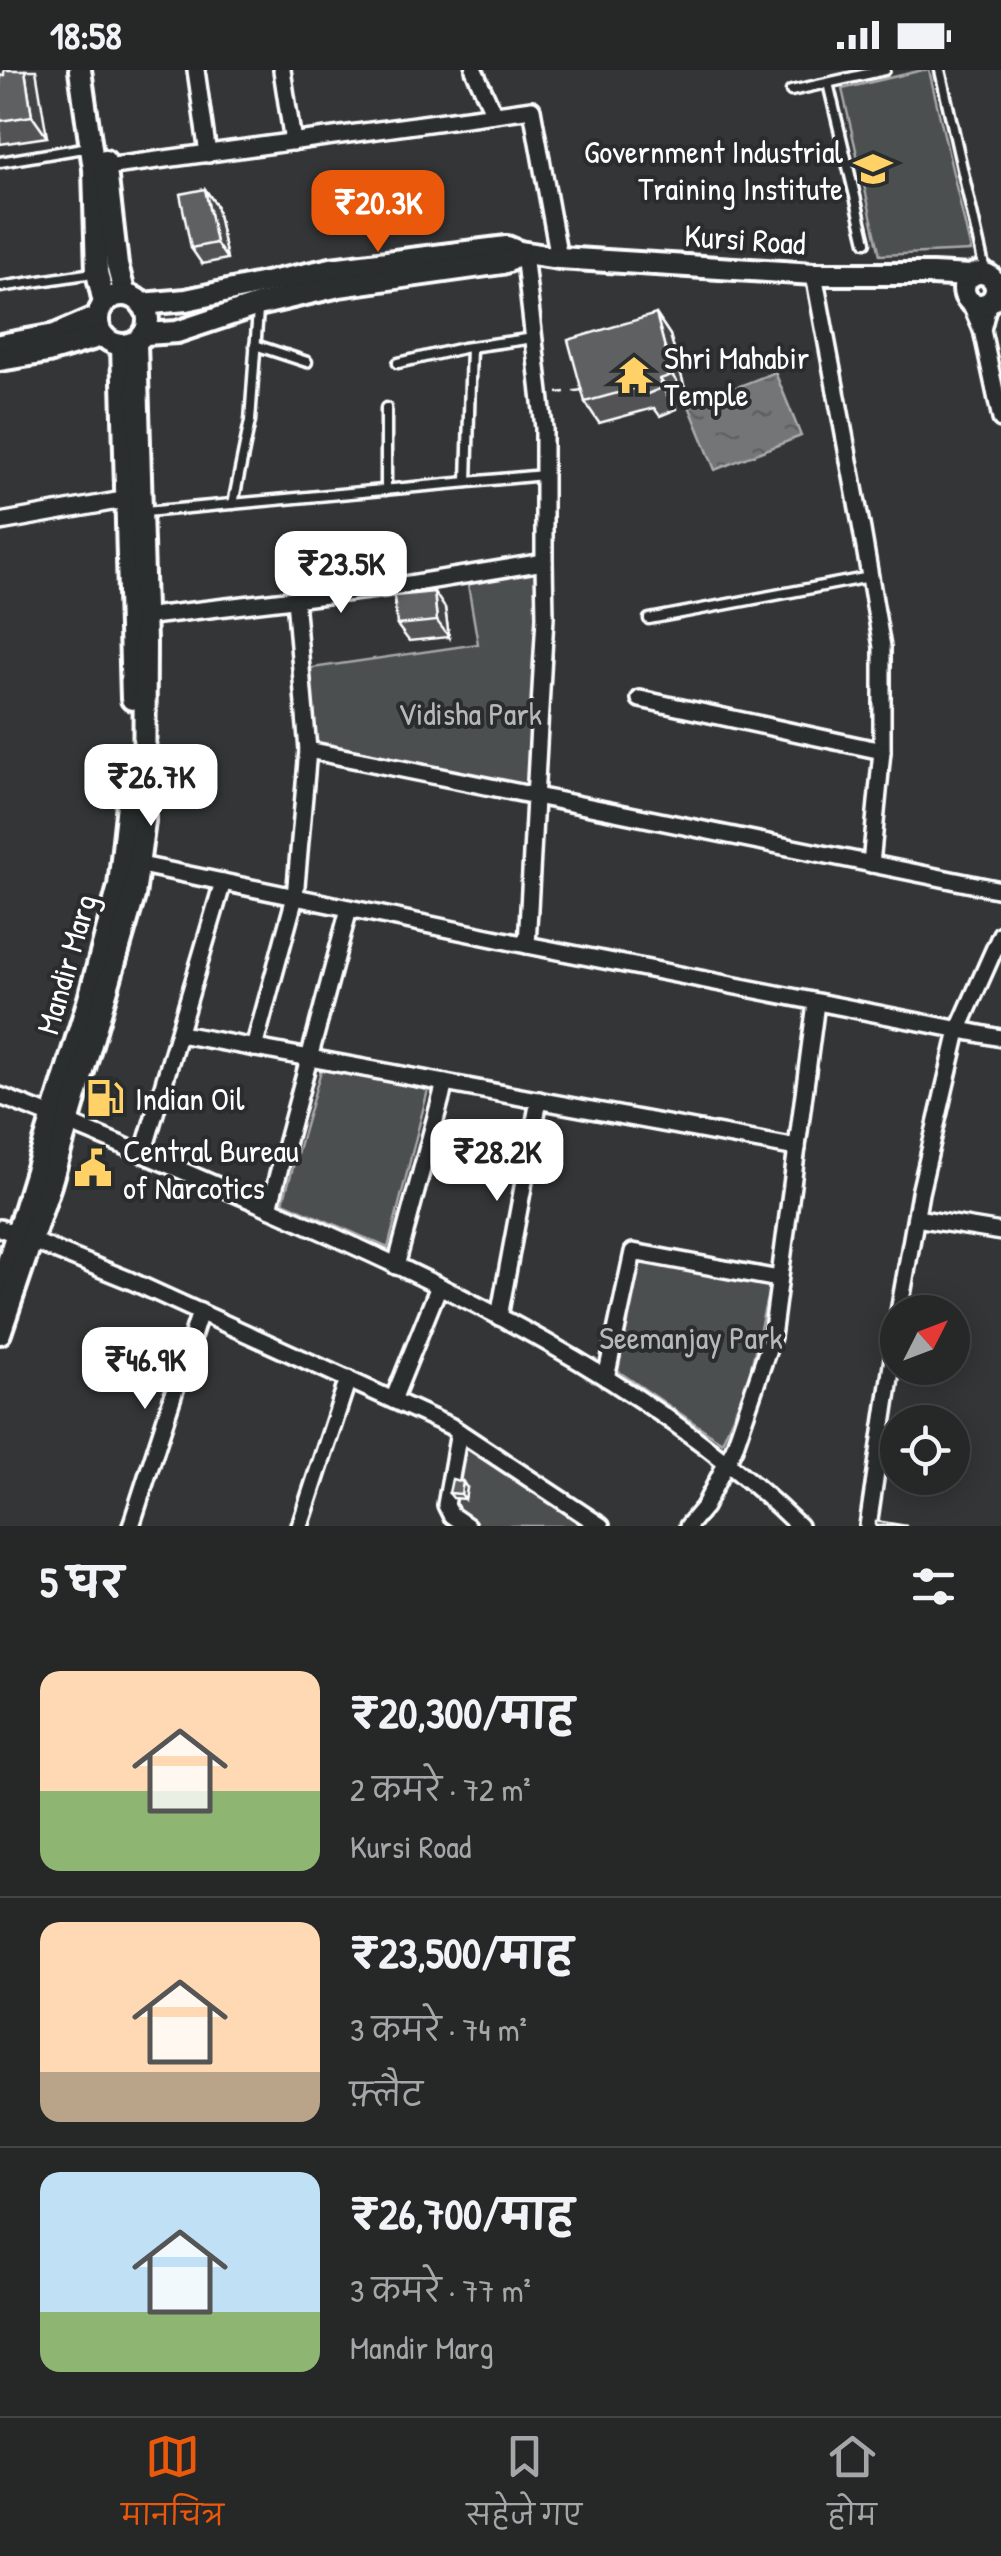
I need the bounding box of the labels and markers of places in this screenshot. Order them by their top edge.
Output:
place label: Government Industrial Training Institute [584,130,843,210]
school or university icon: Government Industrial Training Institute [852,148,894,190]
pin: ₹20.3K [297,170,459,255]
place label: Shri Mahabir Temple [664,336,809,416]
temple icon: Shri Mahabir Temple [613,354,655,396]
pin: ₹23.5K [260,531,422,616]
pin: ₹26.7K [70,744,232,829]
fuel station icon: Indian Oil [84,1077,126,1119]
place label: Indian Oil [135,1077,245,1120]
pin: ₹28.2K [416,1119,578,1204]
place label: Central Bureau of Narcotics [123,1129,299,1209]
public building icon: Central Bureau of Narcotics [72,1147,114,1189]
pin: ₹46.9K [64,1327,226,1412]

